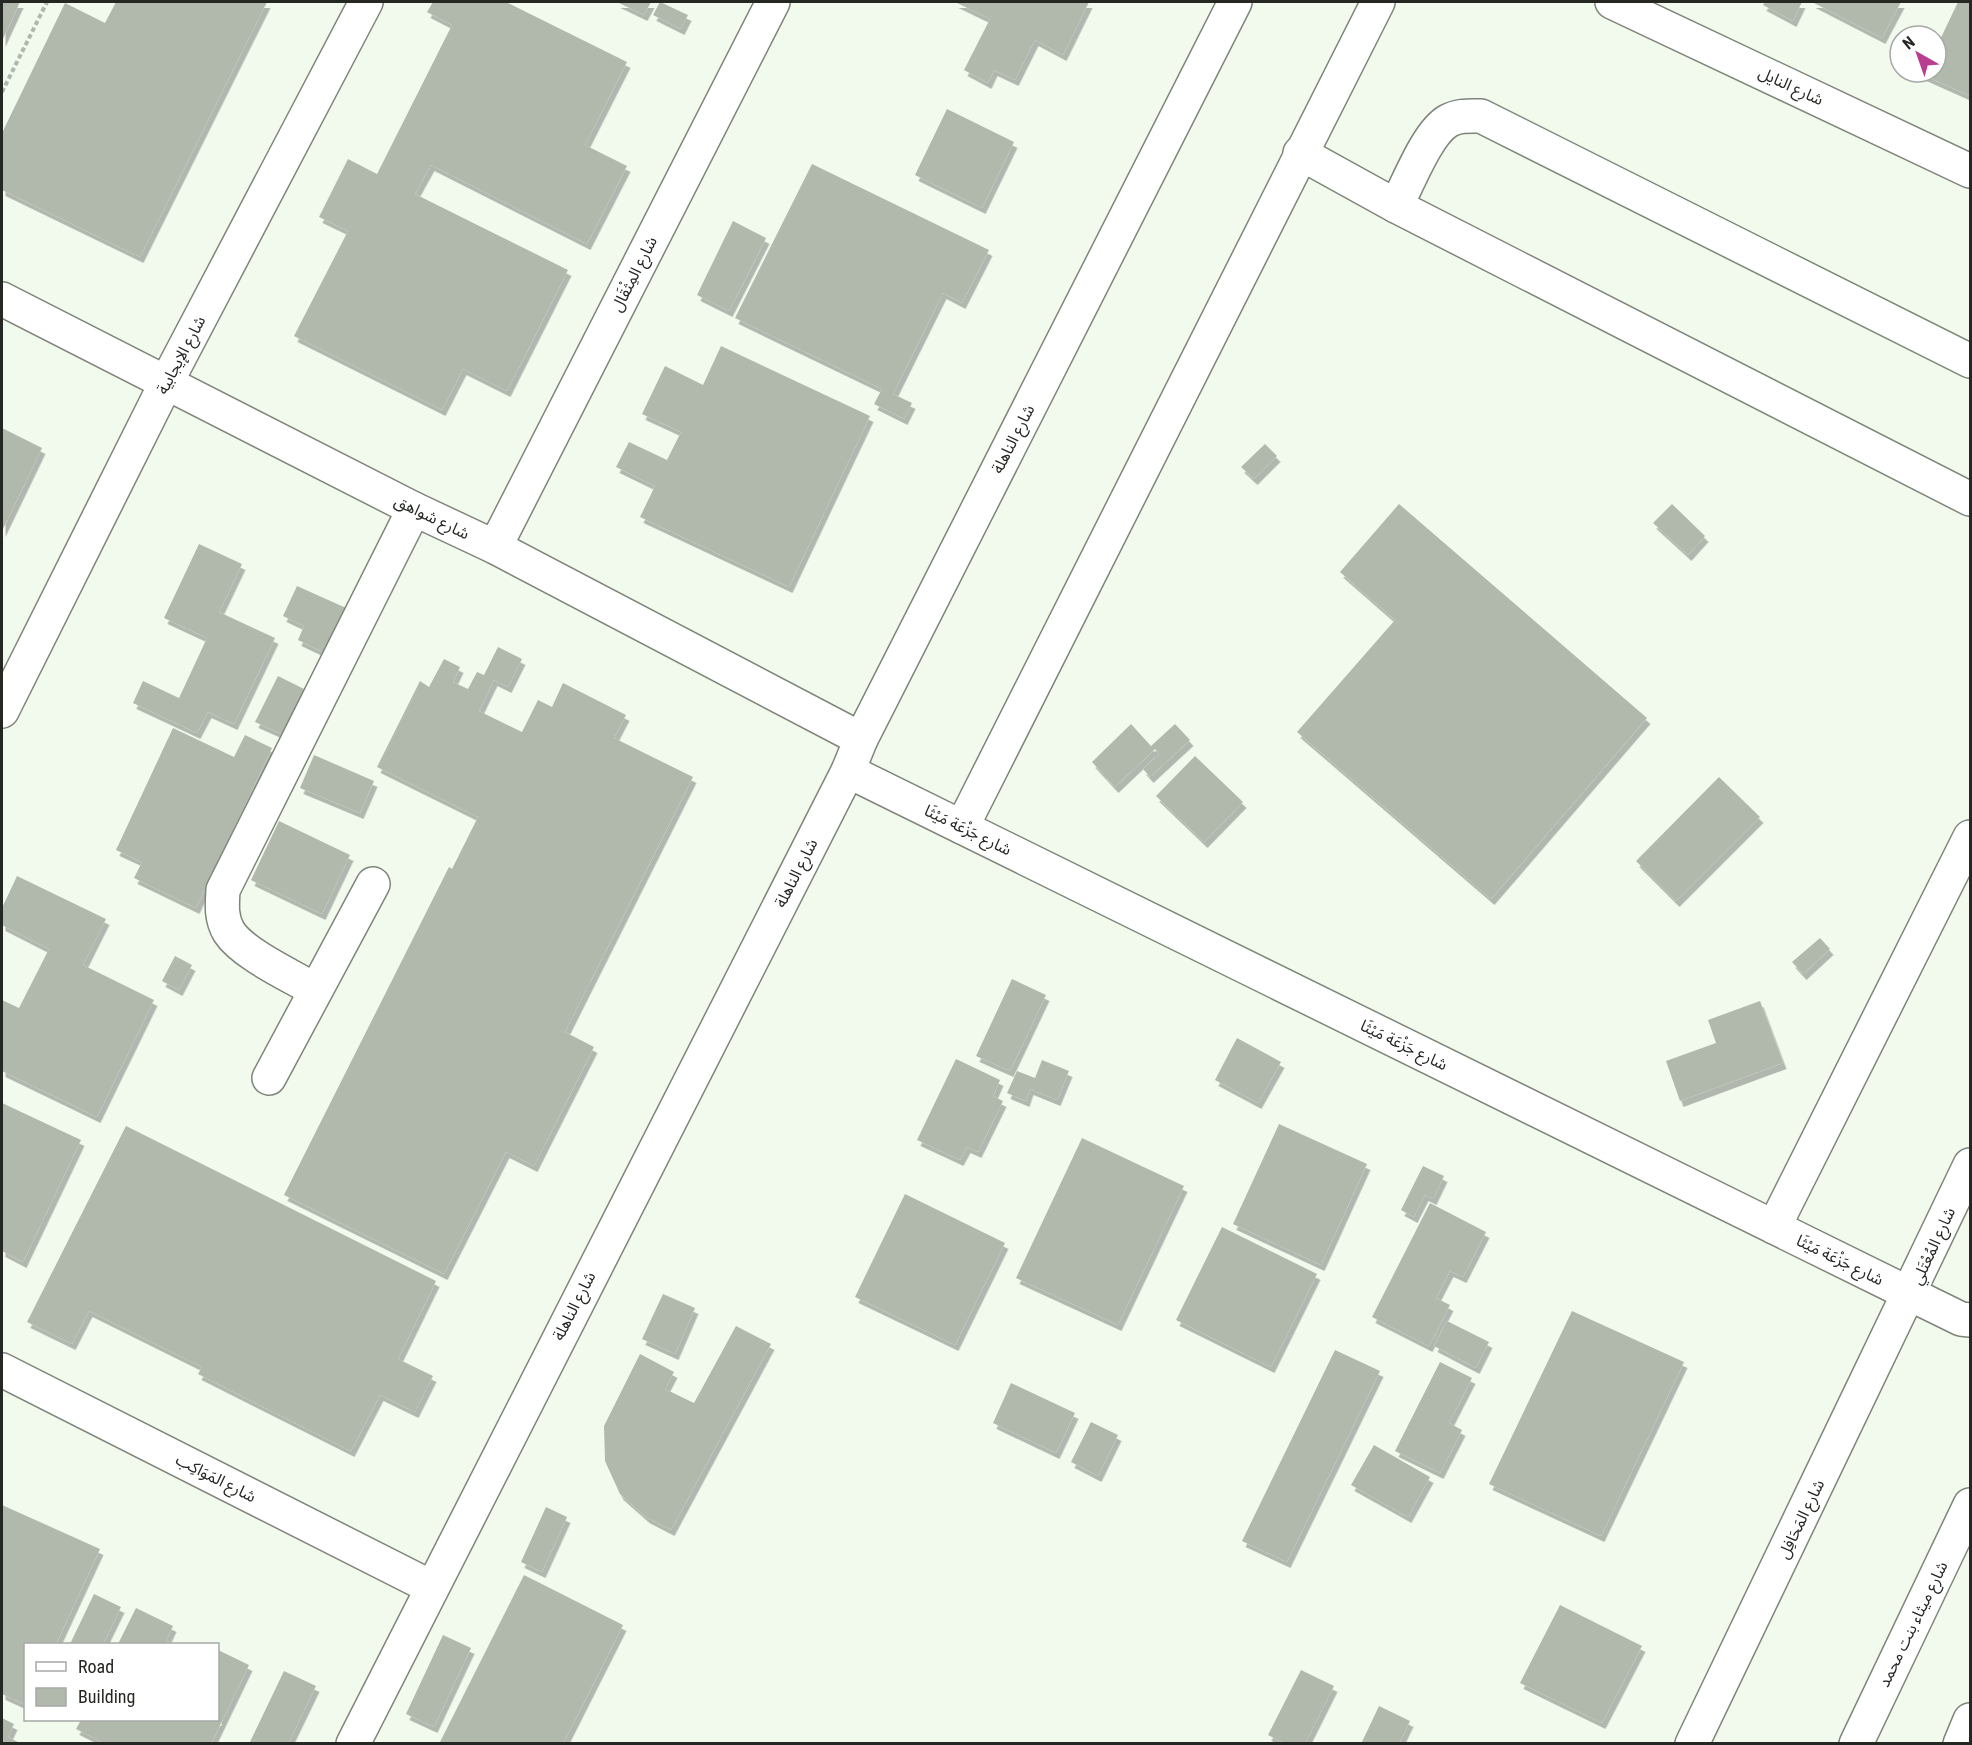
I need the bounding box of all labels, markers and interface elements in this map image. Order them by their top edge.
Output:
north arrow [1888,24,1948,84]
text: N [1899,32,1919,53]
street label: شارع النايل [1754,63,1826,112]
street label: شارع المِثْقَال [607,233,664,316]
street label: شارع الإيجابية [153,313,212,399]
street label: شارع الناهلة [988,401,1041,478]
street label: شارع شواهق [390,491,473,546]
street label: شارع جَزْعَة مَيْثَا [920,801,1015,862]
street label: شارع الناهلة [771,835,824,912]
street label: شارع جَزْعَة مَيْثَا [1356,1016,1451,1077]
street label: شارع المُعْتَلي [1907,1204,1962,1289]
street label: شارع جَزْعَة مَيْثَا [1792,1231,1887,1292]
street label: شارع الناهلة [549,1268,602,1345]
street label: شارع المَوَاكِب [171,1450,259,1509]
street label: شارع المَحَافِل [1774,1476,1831,1563]
street label: شارع ميثاء بنت محمد [1874,1558,1954,1691]
legend [24,1643,219,1721]
text: Road [78,1656,114,1677]
text: Building [78,1686,135,1707]

